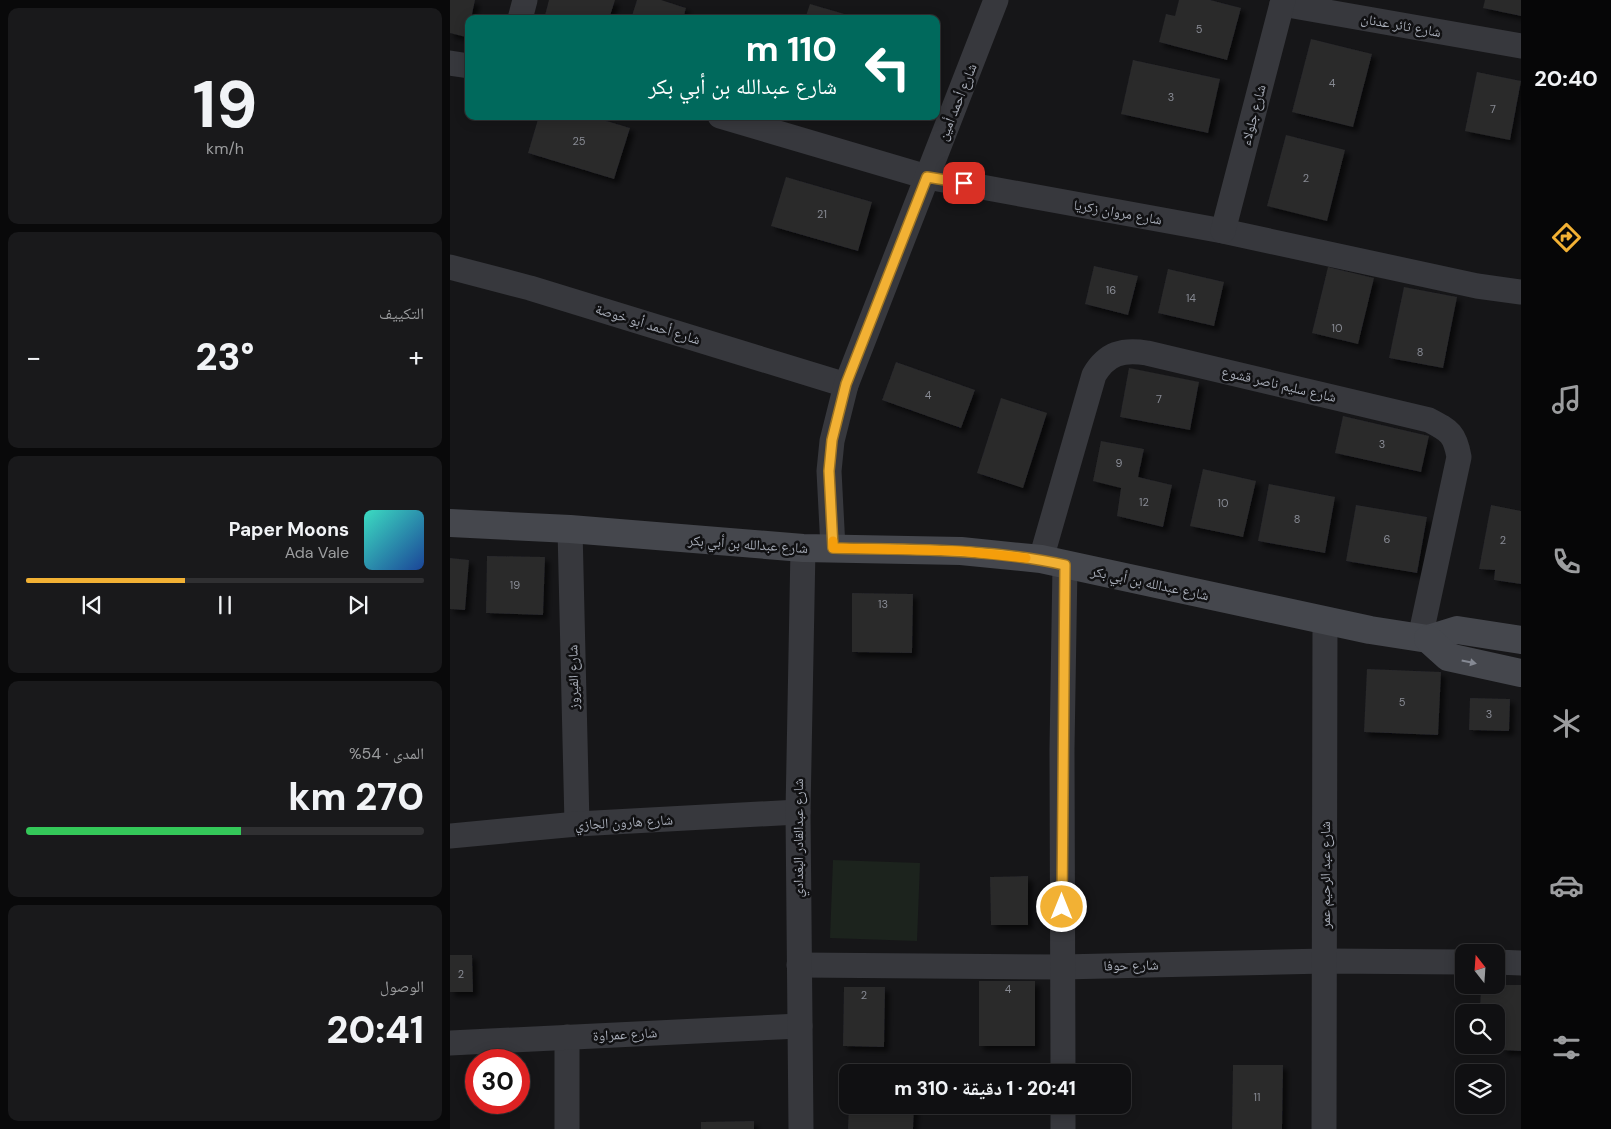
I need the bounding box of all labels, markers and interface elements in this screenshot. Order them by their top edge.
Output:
street label: شارع ثائر عدنان [1359,9,1443,42]
house number: 5 [1196,22,1203,36]
text: 110 m [746,26,837,72]
icon: left [855,35,920,100]
street label: شارع أحمد أمين [933,61,982,144]
text: 19 [193,63,257,147]
text: 20:40 [1534,64,1598,93]
text: شارع عبدالله بن أبي بكر [648,72,837,101]
house number: 4 [1329,76,1336,90]
street label: شارع جلولاء [1236,82,1271,148]
house number: 3 [1168,90,1174,104]
house number: 7 [1490,102,1496,116]
house number: 25 [572,134,586,148]
text: km/h [206,138,244,159]
pin [943,162,985,204]
icon: arrive [950,169,978,197]
house number: 2 [1303,171,1309,185]
street label: شارع مروان زكريا [1072,195,1164,230]
house number: 21 [817,207,827,221]
icon: directions [1549,220,1584,255]
house number: 16 [1106,283,1116,297]
house number: 14 [1186,291,1196,305]
street label: شارع أحمد أبو خوصة [593,299,703,349]
text: التكييف [379,303,424,324]
house number: 10 [1332,321,1342,335]
text: 23° [196,332,254,382]
text: − [26,339,41,376]
text: + [409,339,424,376]
house number: 8 [1417,345,1423,359]
street label: شارع سليم ناصر قشوع [1220,362,1338,407]
icon: music [1549,382,1584,417]
house number: 4 [925,388,932,402]
house number: 7 [1156,392,1162,406]
house number: 3 [1379,437,1385,451]
house number: 9 [1116,456,1123,470]
house number: 12 [1139,495,1149,509]
house number: 10 [1218,496,1228,510]
house number: 8 [1294,512,1300,526]
text: Paper Moons [229,517,349,542]
street label: شارع عبدالله بن أبي بكر [686,531,809,560]
house number: 6 [1384,532,1391,546]
house number: 2 [1500,533,1506,547]
text: Ada Vale [285,542,349,563]
icon: phone [1549,544,1584,579]
street label: شارع عبدالله بن أبي بكر [1088,561,1211,607]
house number: 19 [510,578,520,592]
icon: previous [78,591,106,619]
icon: pause [211,591,239,619]
icon: next [344,591,372,619]
house number: 13 [878,597,888,611]
street label: شارع الفيروز [563,644,584,711]
one-way arrow [1462,658,1477,666]
house number: 5 [1399,695,1406,709]
icon: climate [1549,706,1584,741]
house number: 3 [1486,707,1492,721]
text: المدى · 54% [349,743,424,764]
text: 270 km [288,772,424,822]
street label: شارع عبدالقادر البغدادي [789,779,810,897]
street label: شارع هارون الجازي [575,810,674,836]
street label: شارع عبد الرحيم عمر [1316,821,1335,930]
icon: car [1549,868,1584,903]
position arrow [1035,880,1087,932]
north arrow [1455,944,1505,994]
map controls [1455,944,1505,1114]
street label: شارع حوفا [1103,956,1159,975]
house number: 2 [458,967,464,981]
text: الوصول [380,976,424,997]
house number: 4 [1005,982,1012,996]
house number: 2 [861,988,867,1002]
button: search [1455,1004,1505,1054]
text: 20:41 [327,1005,424,1055]
street label: شارع عمراوة [592,1023,658,1046]
icon: filters [1549,1030,1584,1065]
speed limit sign: 30 [465,1049,530,1114]
button: layers [1455,1064,1505,1114]
text: 20:41 · 1 دقيقة · 310 m [894,1076,1076,1101]
house number: 11 [1254,1090,1260,1104]

